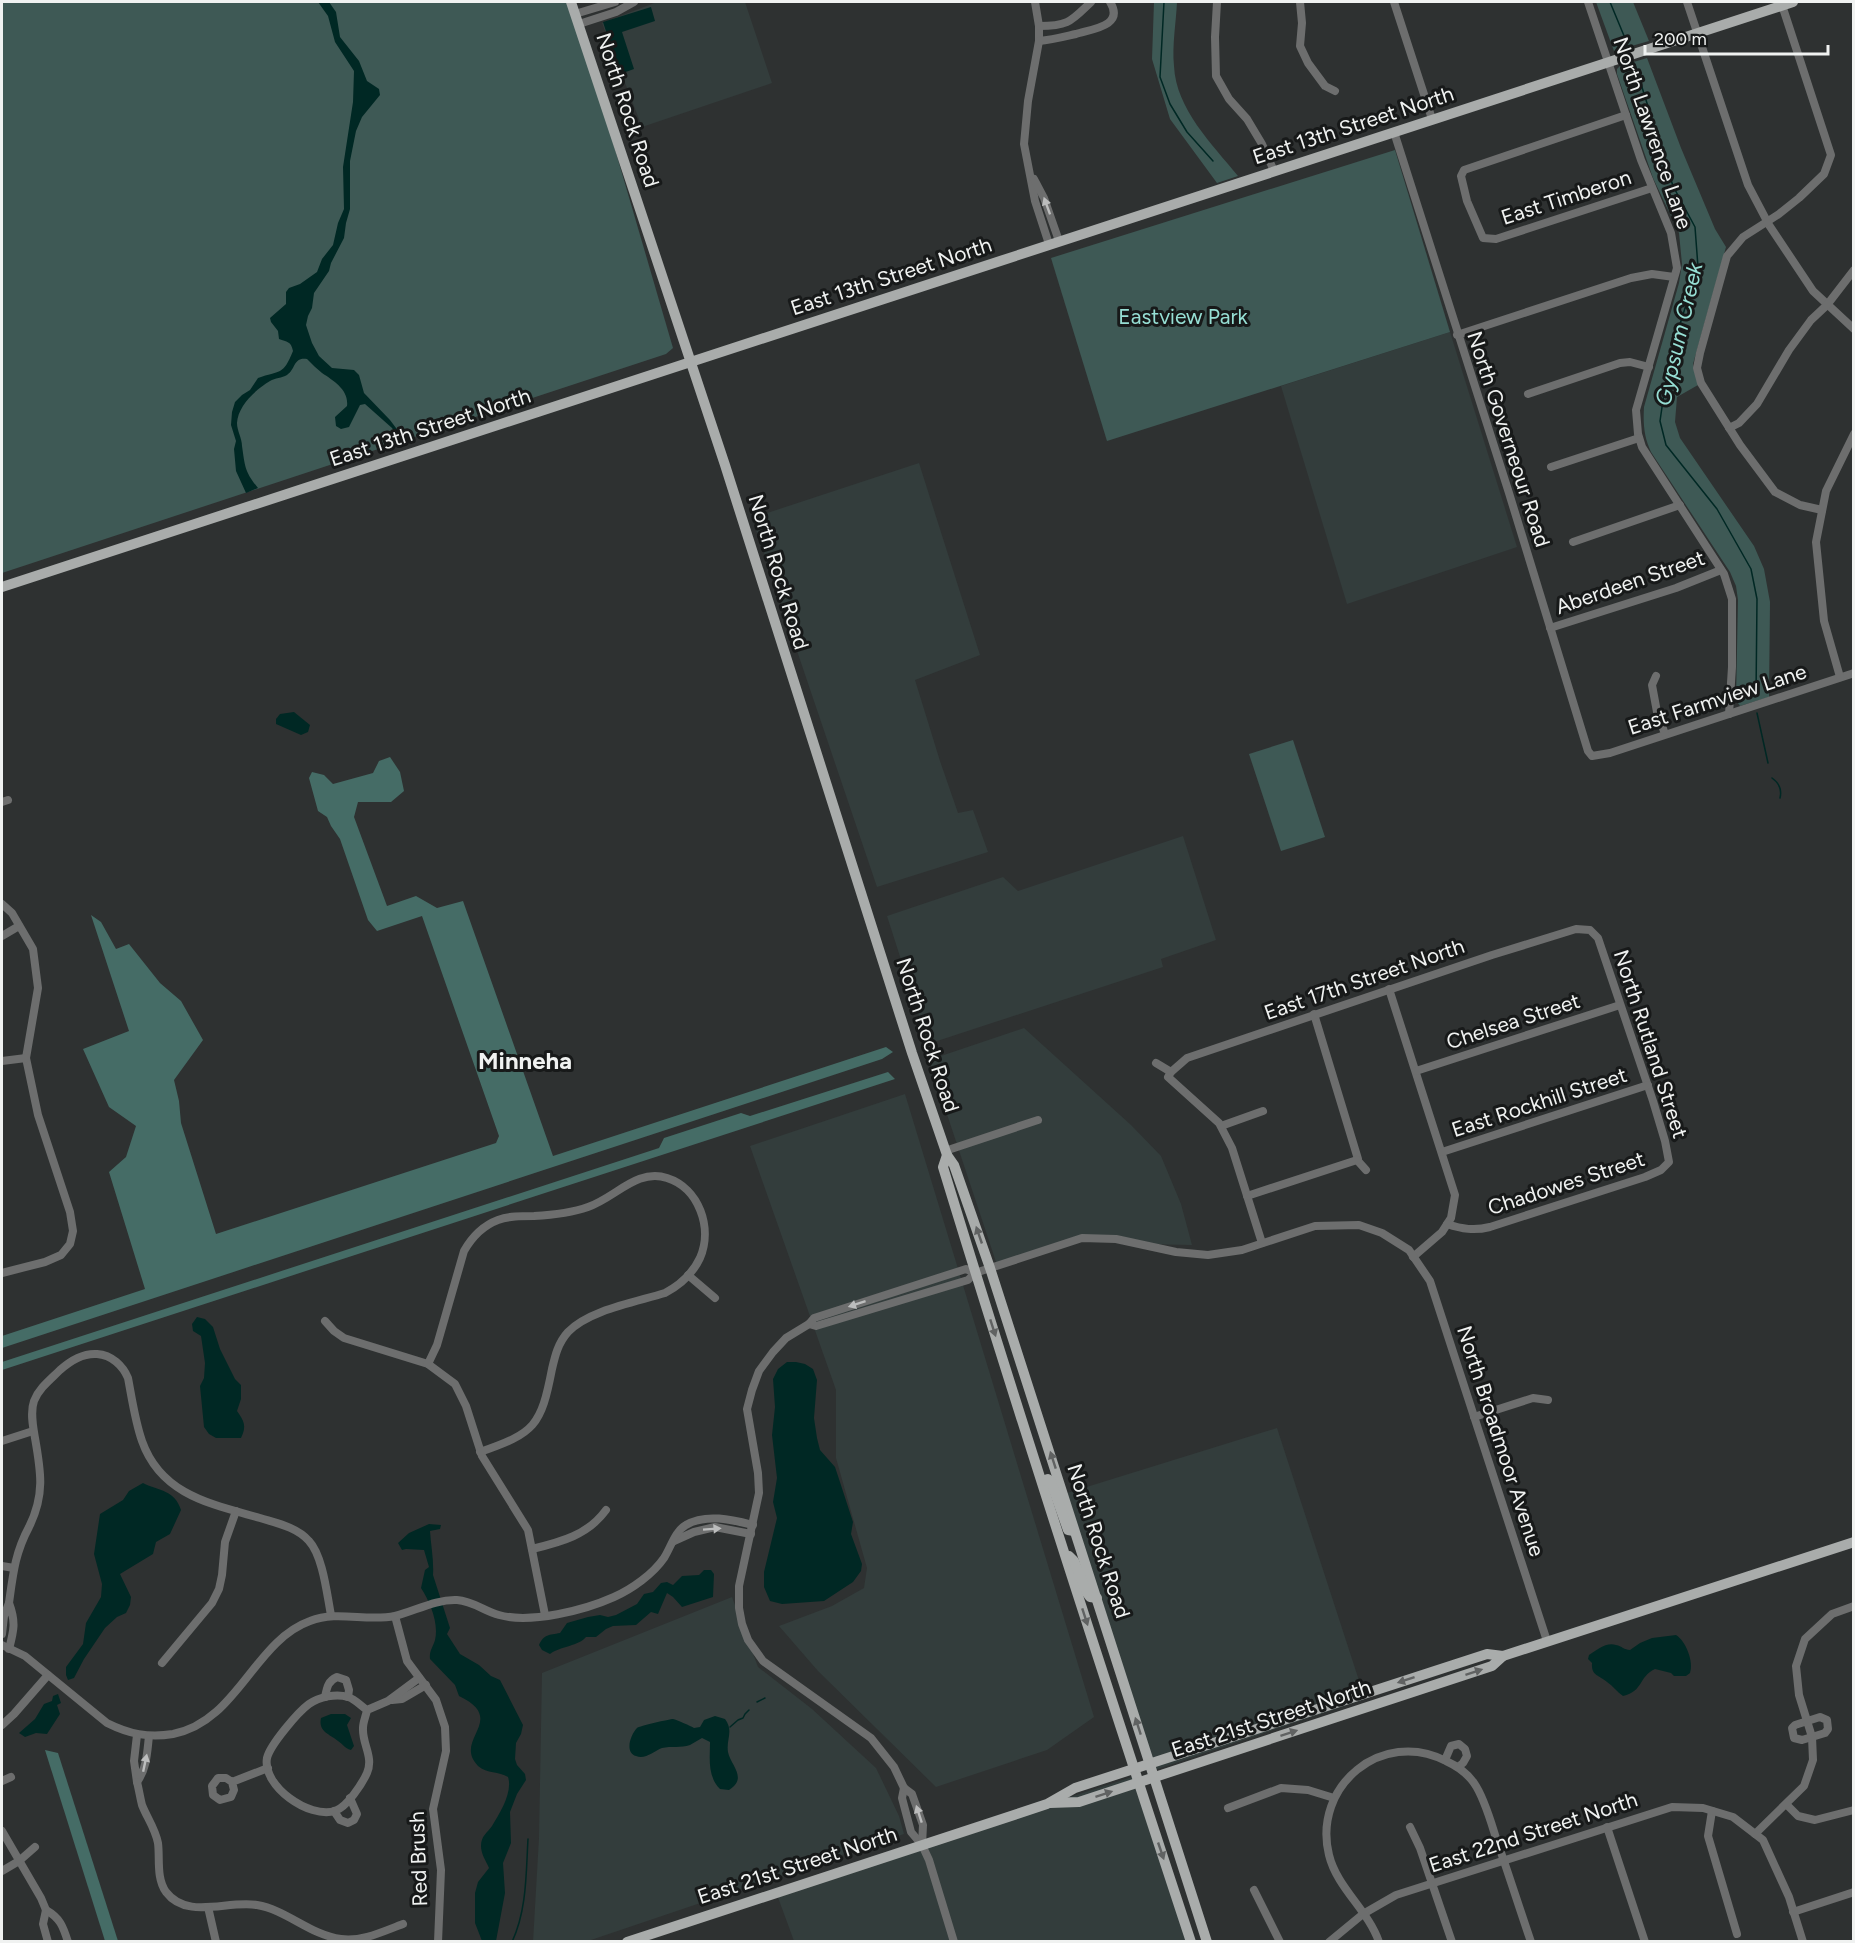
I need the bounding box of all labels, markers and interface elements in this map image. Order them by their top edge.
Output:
scale bar [1645,18,1828,56]
text: 200 m [1654,28,1707,50]
street label: North Rock Road [591,30,665,190]
street label: North Lawrence Lane [1608,34,1698,232]
street label: East 13th Street North [1249,81,1457,169]
street label: East Timberon [1498,164,1634,230]
one-way arrow [1042,197,1052,215]
street label: East 13th Street North [787,232,995,320]
water label: Gypsum Creek [1649,258,1709,408]
park label: Eastview Park [1118,304,1249,329]
street label: North Governeour Road [1462,328,1556,550]
street label: East 13th Street North [326,383,534,471]
street label: North Rock Road [744,491,814,653]
street label: Aberdeen Street [1552,545,1708,619]
street label: East Farmview Lane [1625,658,1809,740]
street label: East 17th Street North [1261,933,1467,1025]
street label: North Rutland Street [1609,947,1693,1141]
street label: North Rock Road [891,955,965,1115]
street label: Chelsea Street [1443,988,1583,1054]
district label: Minneha [478,1046,572,1075]
street label: East Rockhill Street [1448,1062,1630,1142]
street label: Chadowes Street [1485,1146,1648,1220]
one-way arrow [974,1226,983,1244]
one-way arrow [847,1299,865,1309]
one-way arrow [989,1319,998,1337]
street label: North Broadmoor Avenue [1452,1323,1550,1559]
one-way arrow [1047,1451,1057,1469]
street label: North Rock Road [1062,1461,1136,1621]
one-way arrow [702,1525,721,1534]
one-way arrow [1081,1608,1090,1626]
one-way arrow [1465,1666,1483,1676]
street label: East 21st Street North [1168,1674,1374,1762]
one-way arrow [1397,1676,1415,1686]
one-way arrow [1133,1717,1142,1735]
one-way arrow [1280,1727,1298,1737]
one-way arrow [141,1753,150,1772]
street label: East 22nd Street North [1426,1786,1640,1878]
one-way arrow [1095,1789,1113,1798]
one-way arrow [914,1805,923,1823]
street label: Red Brush [404,1811,432,1907]
street label: East 21st Street North [694,1821,900,1909]
one-way arrow [1156,1843,1166,1861]

